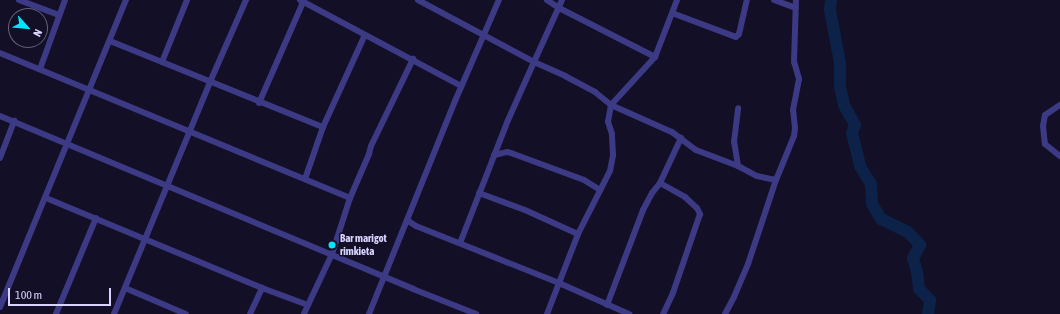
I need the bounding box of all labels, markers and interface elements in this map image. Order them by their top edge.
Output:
north arrow [8,8,48,48]
text: N [31,27,45,39]
place label: Bar marigot rimkieta [340,232,387,258]
marker: Bar marigot rimkieta [327,240,337,250]
scale bar [10,280,113,306]
text: 100 m [15,288,42,302]

